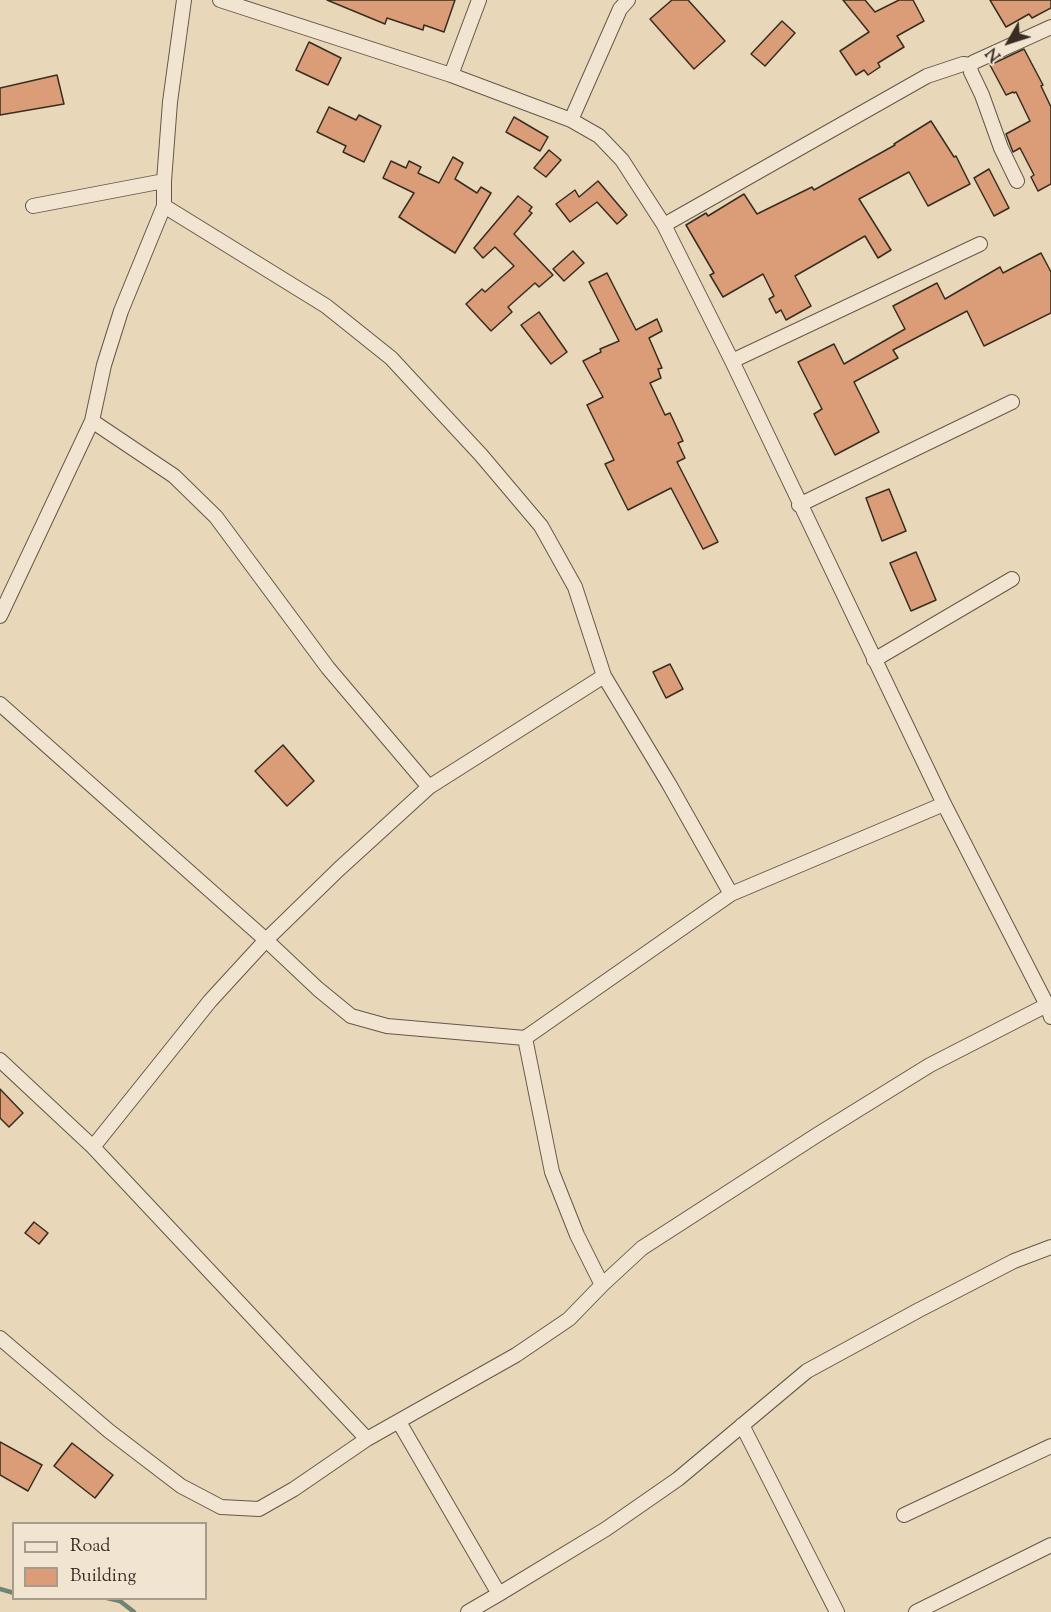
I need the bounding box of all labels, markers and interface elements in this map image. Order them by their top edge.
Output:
north arrow [979,12,1039,72]
text: N [982,41,1008,66]
legend [12,1522,207,1600]
text: Road [70,1534,110,1560]
text: Building [70,1564,136,1590]

